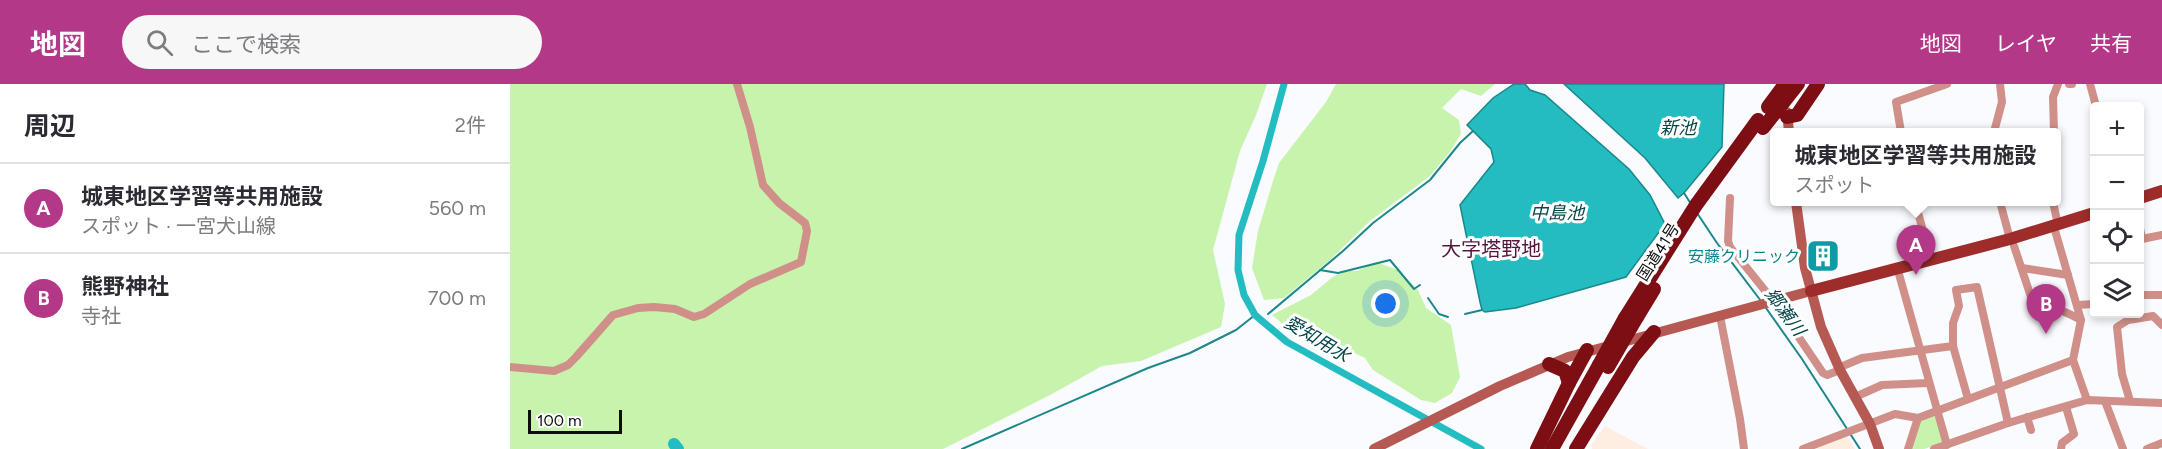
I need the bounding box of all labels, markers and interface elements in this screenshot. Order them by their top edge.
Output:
search box [122,15,542,69]
icon: search [143,26,176,59]
text: 地図 [30,27,86,61]
text: ここで検索 [191,31,301,58]
text: 地図 [1920,31,1962,56]
text: レイヤ [1995,31,2057,56]
text: 共有 [2090,31,2132,56]
map controls [2090,102,2144,318]
button: + [2090,102,2144,156]
text: 周辺 [24,110,76,142]
text: 2件 [455,113,486,137]
water label: 新池 [1660,117,1698,139]
popup [1770,128,2061,206]
text: 城東地区学習等共用施設 [1794,142,2037,169]
button: − [2090,156,2144,210]
text: スポット [1794,173,1874,197]
text: 城東地区学習等共用施設 [81,183,323,210]
text: A [36,196,51,220]
text: 560 m [428,196,486,220]
water label: 中島池 [1530,202,1586,224]
button: locate [2090,210,2144,264]
text: スポット · 一宮犬山線 [81,214,276,238]
street label: 国道41号 [1633,220,1683,284]
pin: A [1896,226,1936,275]
district label: 大字塔野地 [1441,237,1541,261]
building icon: 安藤クリニック [1805,238,1841,274]
place label: 安藤クリニック [1688,247,1800,266]
button: layers [2090,264,2144,318]
text: 熊野神社 [81,273,169,300]
water label: 郷瀬川 [1760,284,1811,342]
pin: B [2026,284,2066,334]
text: B [37,286,50,310]
text: 700 m [428,286,486,310]
your location [1371,289,1400,318]
text: 寺社 [81,304,121,328]
water label: 愛知用水 [1280,311,1355,368]
scale bar [528,407,622,434]
text: 100 m [537,411,582,430]

